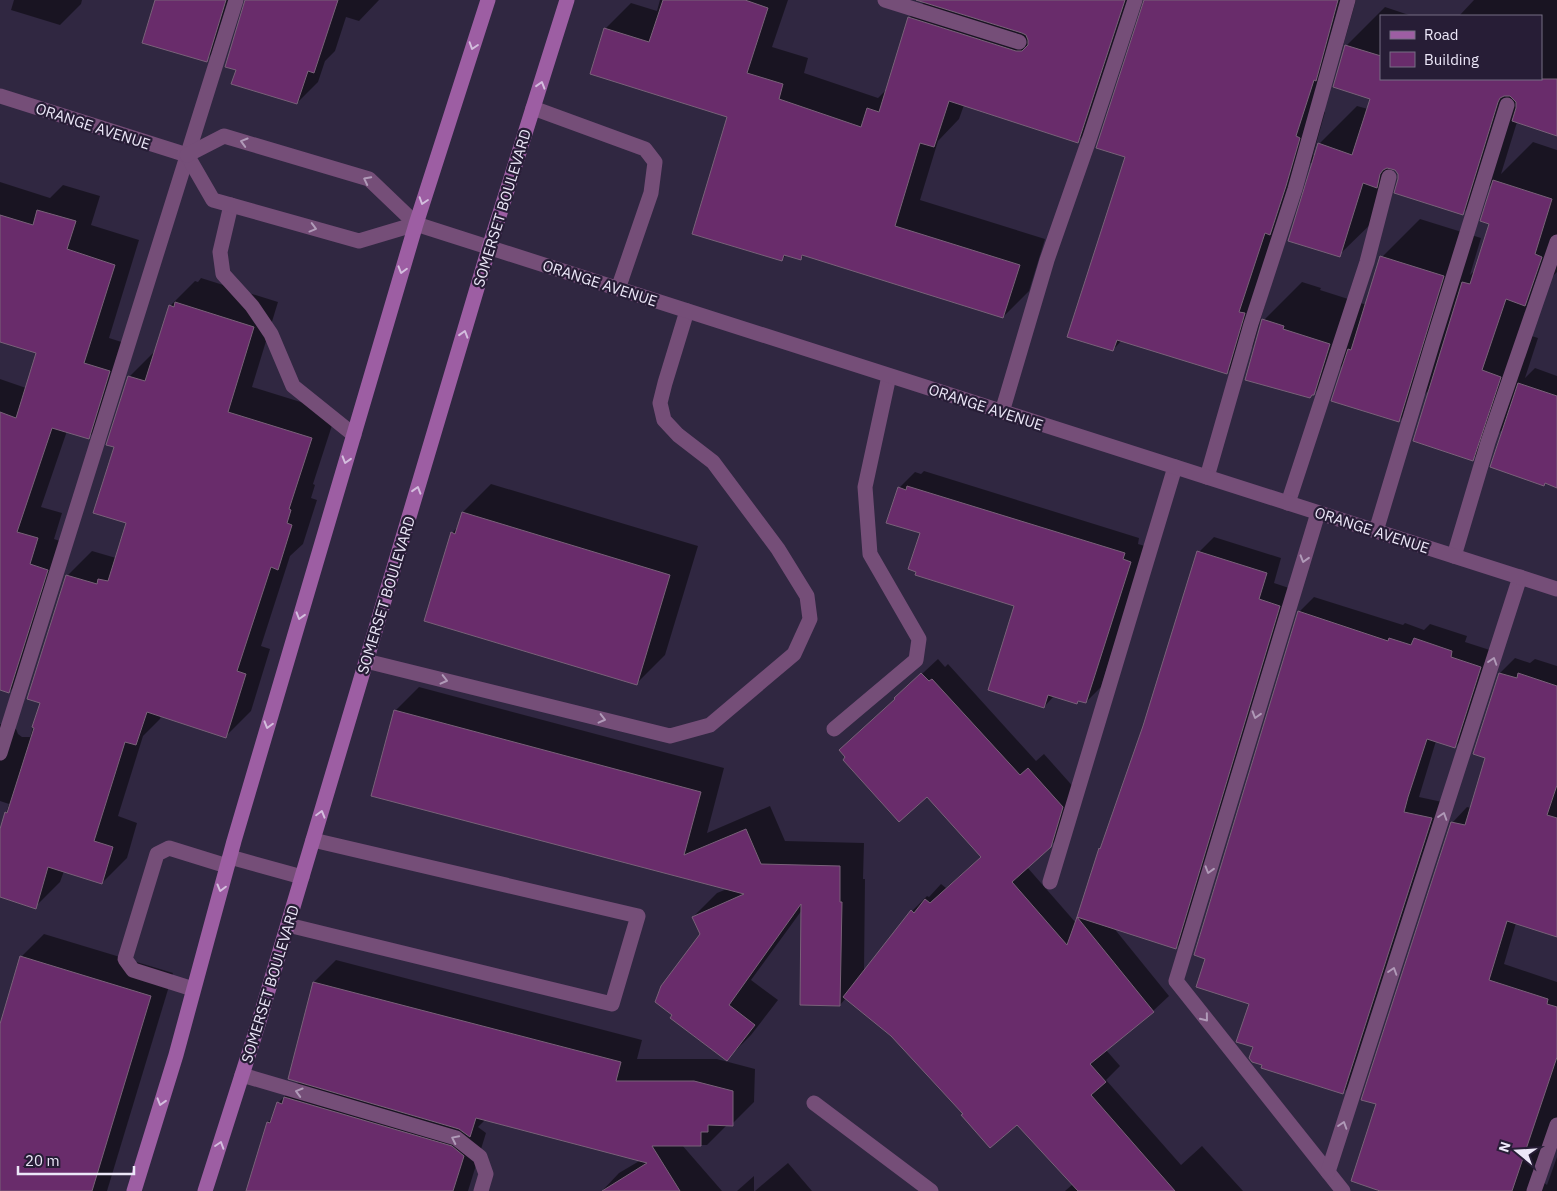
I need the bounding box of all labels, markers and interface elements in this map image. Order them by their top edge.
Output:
legend [1380,15,1542,80]
text: Road [1424,25,1459,44]
one-way arrow [469,42,479,50]
text: Building [1424,50,1479,69]
one-way arrow [535,81,545,89]
street label: ORANGE AVENUE [33,98,153,154]
street label: SOMERSET BOULEVARD [469,127,535,289]
one-way arrow [239,137,248,148]
one-way arrow [363,176,372,186]
one-way arrow [419,196,429,205]
one-way arrow [309,222,318,233]
street label: ORANGE AVENUE [540,255,660,311]
one-way arrow [397,266,407,274]
one-way arrow [458,330,468,338]
street label: ORANGE AVENUE [926,379,1046,435]
one-way arrow [342,455,352,463]
one-way arrow [412,486,422,494]
street label: ORANGE AVENUE [1312,502,1432,558]
street label: SOMERSET BOULEVARD [353,514,419,676]
one-way arrow [1299,555,1309,563]
one-way arrow [295,611,306,620]
one-way arrow [1487,658,1497,666]
one-way arrow [440,674,449,685]
one-way arrow [1252,710,1262,718]
one-way arrow [597,714,605,724]
one-way arrow [263,720,273,728]
one-way arrow [315,811,325,819]
one-way arrow [1437,812,1447,821]
one-way arrow [1205,866,1215,874]
one-way arrow [216,884,227,893]
street label: SOMERSET BOULEVARD [237,903,303,1065]
one-way arrow [1388,967,1398,975]
one-way arrow [1199,1012,1208,1021]
one-way arrow [296,1088,304,1098]
one-way arrow [157,1097,167,1106]
one-way arrow [1338,1122,1348,1130]
north arrow [1492,1126,1542,1176]
one-way arrow [451,1136,460,1146]
text: N [1495,1139,1515,1155]
one-way arrow [214,1141,224,1149]
scale bar [18,1144,134,1176]
text: 20 m [25,1151,60,1170]

